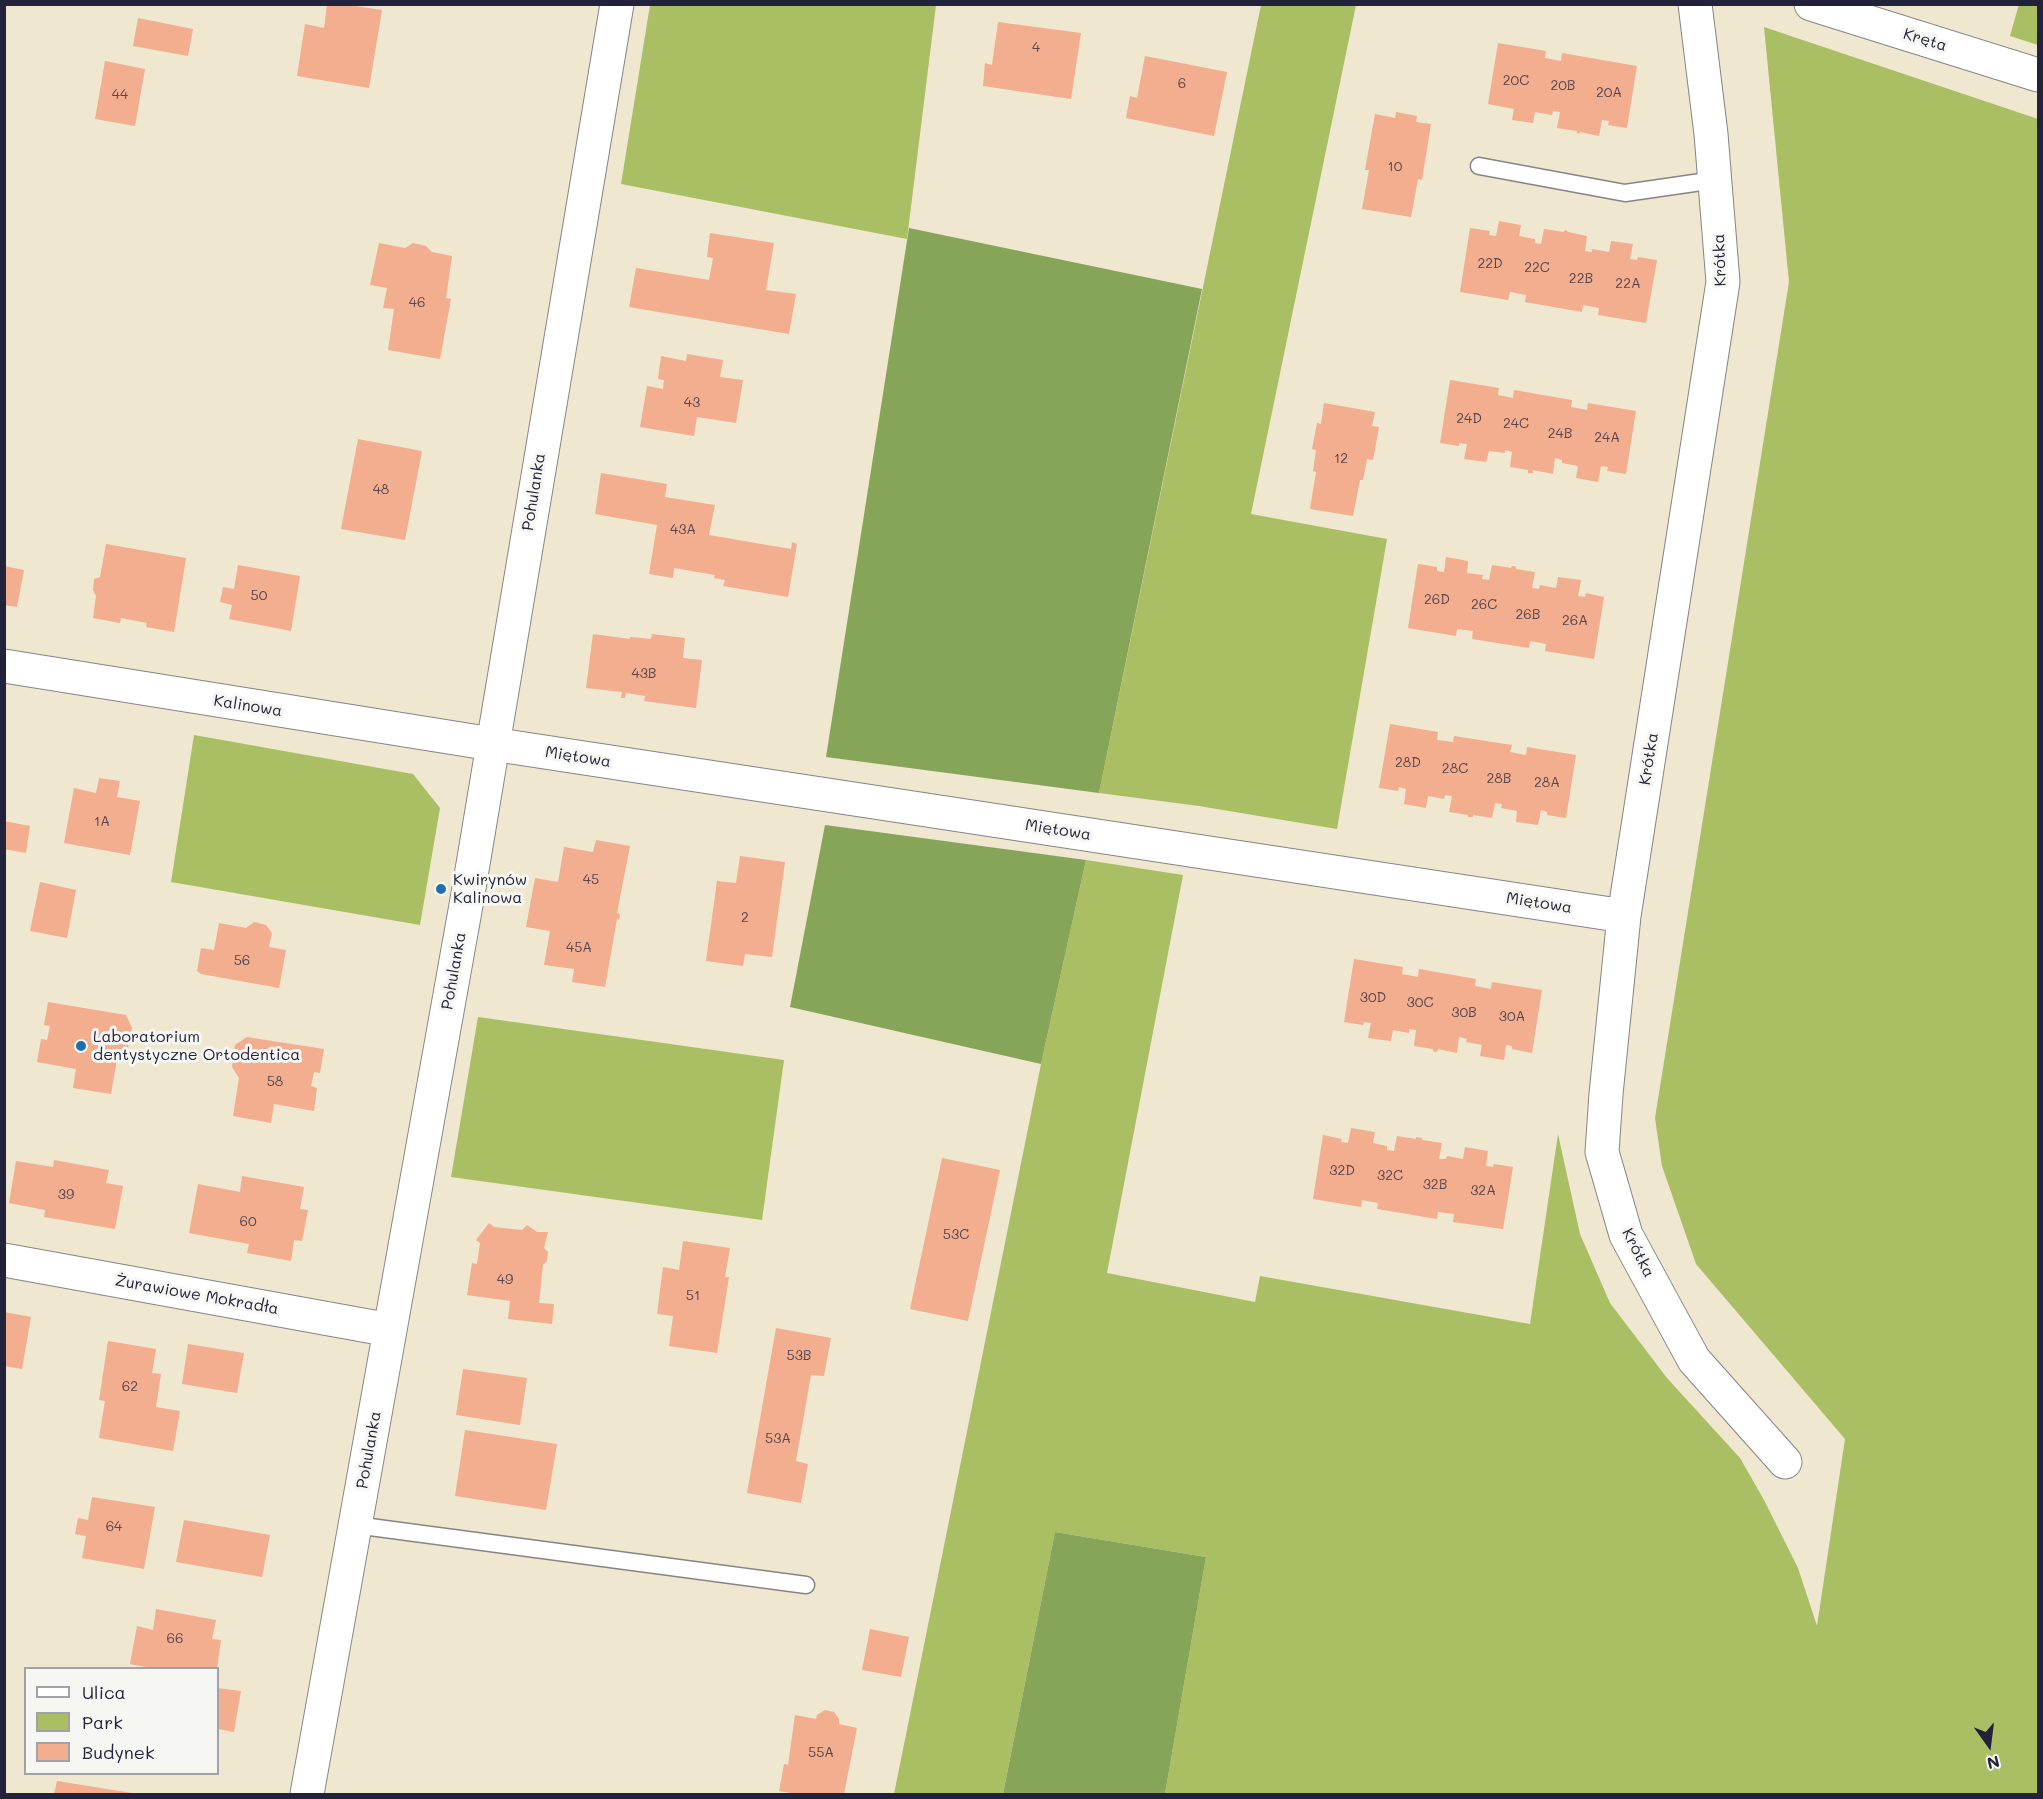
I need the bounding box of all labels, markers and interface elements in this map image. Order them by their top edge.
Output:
street label: Kręta [1901,24,1949,56]
house number: 4 [1032,40,1040,56]
house number: 20C [1503,73,1529,89]
house number: 6 [1178,76,1186,92]
house number: 20B [1550,78,1576,94]
house number: 20A [1596,85,1622,101]
house number: 44 [112,87,128,103]
house number: 10 [1388,159,1402,175]
street label: Krótka [1709,233,1731,287]
house number: 22D [1477,256,1503,272]
house number: 22C [1524,260,1550,276]
house number: 22B [1569,271,1593,287]
house number: 22A [1615,276,1641,292]
house number: 46 [409,295,425,311]
house number: 43 [684,395,700,411]
house number: 24D [1456,411,1482,427]
house number: 24C [1503,416,1529,432]
house number: 24B [1548,426,1572,442]
house number: 24A [1594,430,1620,446]
house number: 12 [1334,451,1348,467]
street label: Pohulanka [518,452,550,532]
house number: 48 [373,482,389,498]
house number: 43A [670,522,696,538]
house number: 50 [251,588,267,604]
house number: 26D [1424,592,1450,608]
house number: 26C [1471,597,1497,613]
house number: 26B [1516,607,1540,623]
house number: 26A [1562,613,1588,629]
house number: 43B [631,666,657,682]
street label: Kalinowa [212,691,284,721]
street label: Krótka [1635,731,1663,787]
street label: Miętowa [544,742,612,772]
house number: 28D [1395,755,1421,771]
house number: 28C [1442,761,1468,777]
house number: 28B [1487,771,1511,787]
house number: 28A [1534,775,1560,791]
house number: 1A [94,814,110,830]
street label: Miętowa [1024,815,1092,845]
place label: Kwirynów Kalinowa [453,870,527,908]
house number: 45 [583,872,599,888]
marker: Kwirynów Kalinowa [434,882,448,896]
street label: Miętowa [1505,888,1573,918]
house number: 2 [741,910,749,926]
street label: Pohulanka [438,931,470,1011]
house number: 45A [566,940,592,956]
house number: 56 [234,953,250,969]
house number: 30D [1360,990,1386,1006]
house number: 30C [1407,995,1433,1011]
house number: 30B [1451,1005,1477,1021]
house number: 30A [1499,1009,1525,1025]
place label: Laboratorium dentystyczne Ortodentica [93,1027,300,1065]
marker: Laboratorium dentystyczne Ortodentica [74,1039,88,1053]
house number: 58 [267,1074,283,1090]
house number: 32D [1329,1163,1355,1179]
house number: 32C [1377,1168,1403,1184]
house number: 32B [1423,1177,1447,1193]
house number: 32A [1470,1183,1496,1199]
house number: 39 [58,1187,74,1203]
house number: 60 [239,1214,257,1230]
street label: Krótka [1617,1225,1659,1281]
house number: 53C [943,1227,969,1243]
street label: Żurawiowe Mokradła [114,1271,280,1319]
house number: 49 [497,1272,513,1288]
house number: 51 [686,1288,700,1304]
house number: 53B [786,1348,812,1364]
house number: 62 [122,1379,138,1395]
street label: Pohulanka [353,1410,385,1490]
house number: 53A [765,1431,791,1447]
house number: 64 [106,1519,122,1535]
house number: 66 [167,1631,183,1647]
legend [24,1667,219,1775]
text: Ulica [82,1680,126,1704]
text: Park [82,1710,123,1734]
north arrow [1959,1715,2019,1775]
text: Budynek [82,1740,155,1764]
house number: 55A [808,1745,834,1761]
text: N [1985,1751,2002,1775]

